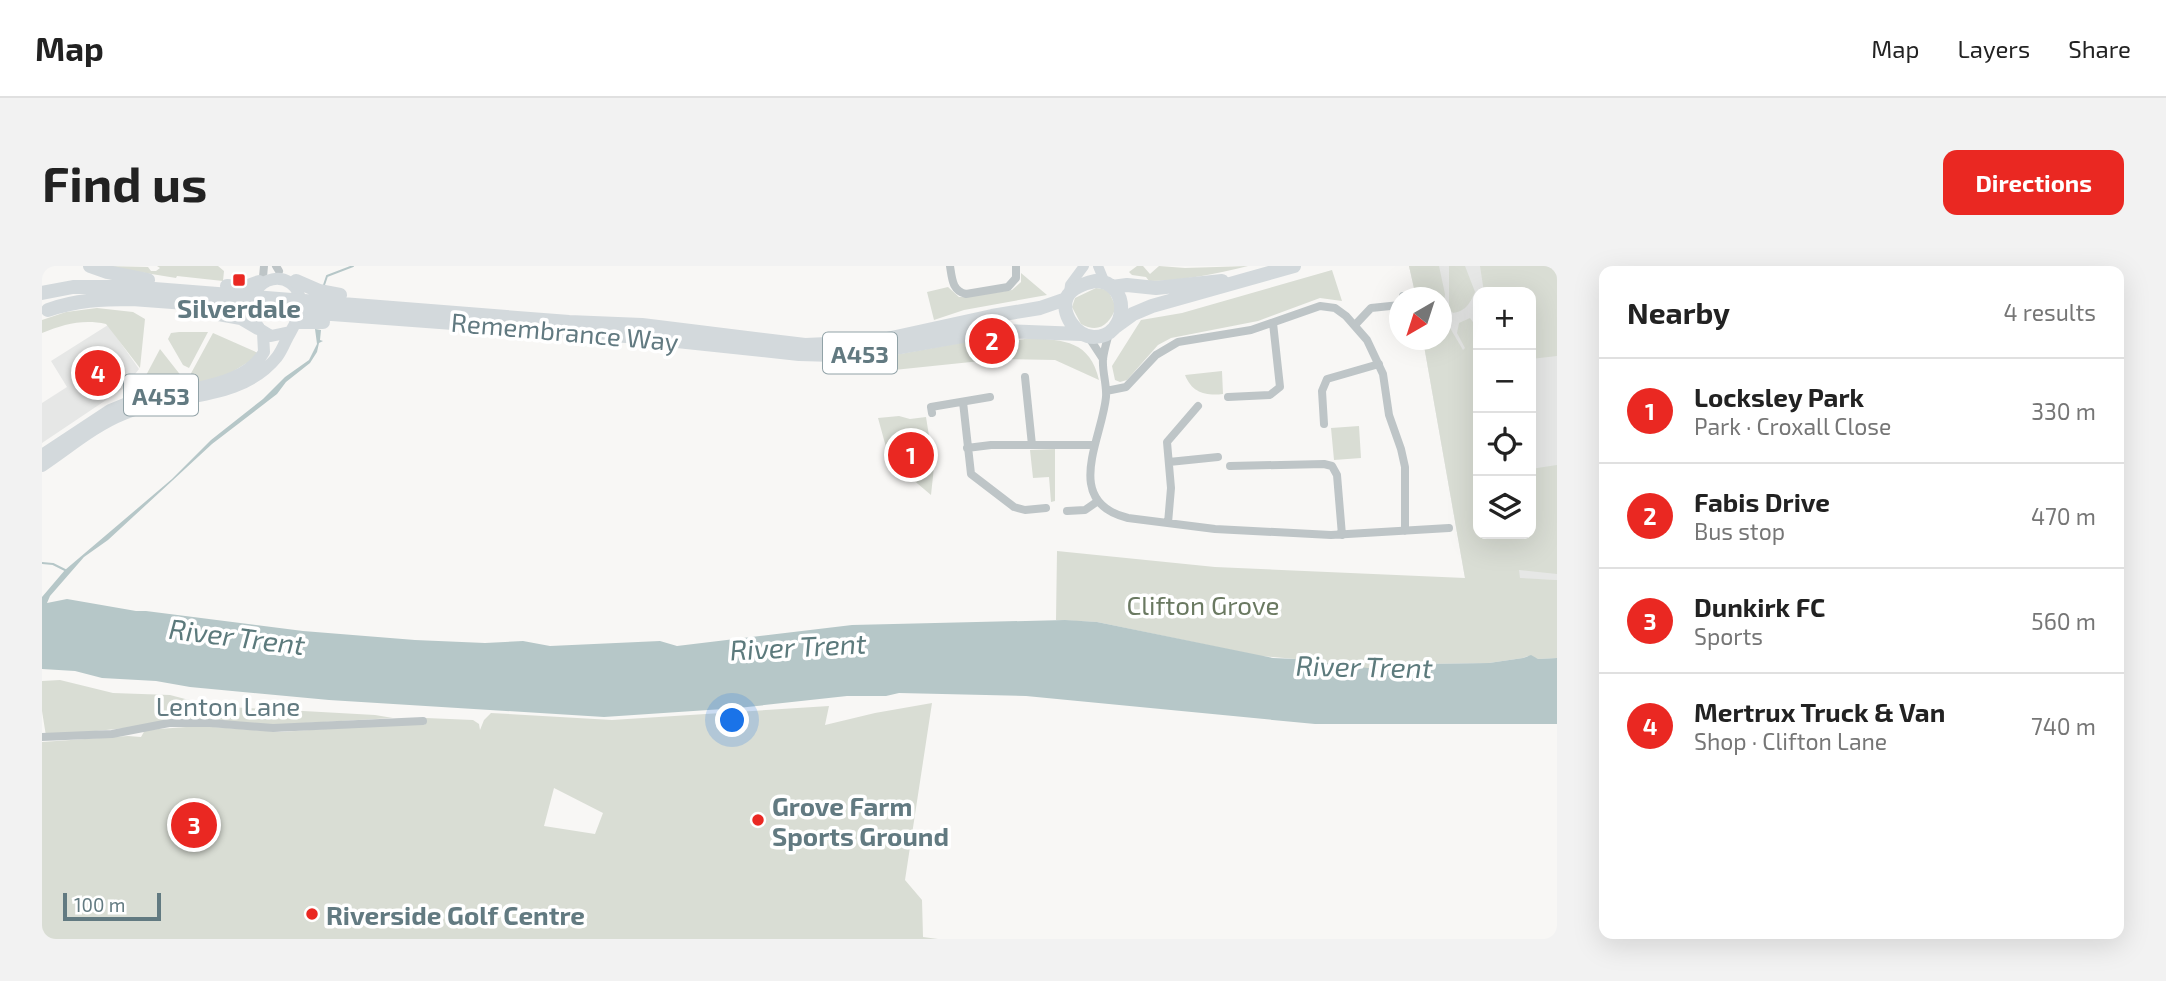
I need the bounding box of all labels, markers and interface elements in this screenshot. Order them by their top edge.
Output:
text: Map [35,28,104,68]
text: Map [1871,34,1919,63]
text: Layers [1957,34,2030,63]
text: Share [2068,34,2131,63]
button: Directions [1943,150,2124,215]
text: Find us [42,153,207,212]
marker: Silverdale [231,272,247,288]
north arrow [1389,287,1452,350]
map controls [1473,287,1536,539]
button: + [1473,287,1536,350]
place label: Silverdale [177,292,301,323]
text: Nearby [1627,294,1730,330]
text: 4 results [2004,298,2096,326]
street label: Remembrance Way [450,306,680,356]
pin: 2 [969,315,1015,367]
road number: A453 [823,332,897,374]
pin: 4 [75,347,121,399]
button: − [1473,350,1536,413]
road number: A453 [124,374,198,415]
text: Locksley Park [1694,381,1864,412]
text: 1 [1645,397,1655,425]
text: 330 m [2031,397,2096,425]
text: Park · Croxall Close [1694,412,1891,440]
button: locate [1473,413,1536,476]
pin: 1 [888,429,934,481]
button: layers [1473,476,1536,539]
text: Fabis Drive [1694,486,1830,517]
text: 2 [1643,502,1657,530]
text: 470 m [2031,502,2096,530]
text: Bus stop [1694,517,1785,545]
park label: Clifton Grove [1126,589,1280,620]
text: Dunkirk FC [1694,591,1825,622]
text: 3 [1643,607,1657,635]
text: 560 m [2031,607,2096,635]
water label: River Trent [167,611,307,661]
text: Sports [1694,622,1763,650]
water label: River Trent [729,625,868,667]
water label: River Trent [1295,648,1433,684]
street label: Lenton Lane [156,690,300,721]
text: Mertrux Truck & Van [1694,696,1945,727]
your location [715,703,749,737]
text: 4 [1643,712,1657,740]
text: 740 m [2031,712,2096,740]
text: Shop · Clifton Lane [1694,727,1887,755]
place label: Grove Farm Sports Ground [772,790,949,851]
pin: 3 [171,799,217,851]
marker: Grove Farm Sports Ground [750,812,766,828]
scale bar [63,890,161,922]
text: 100 m [74,893,125,916]
place label: Riverside Golf Centre [326,899,585,930]
marker: Riverside Golf Centre [304,906,320,922]

